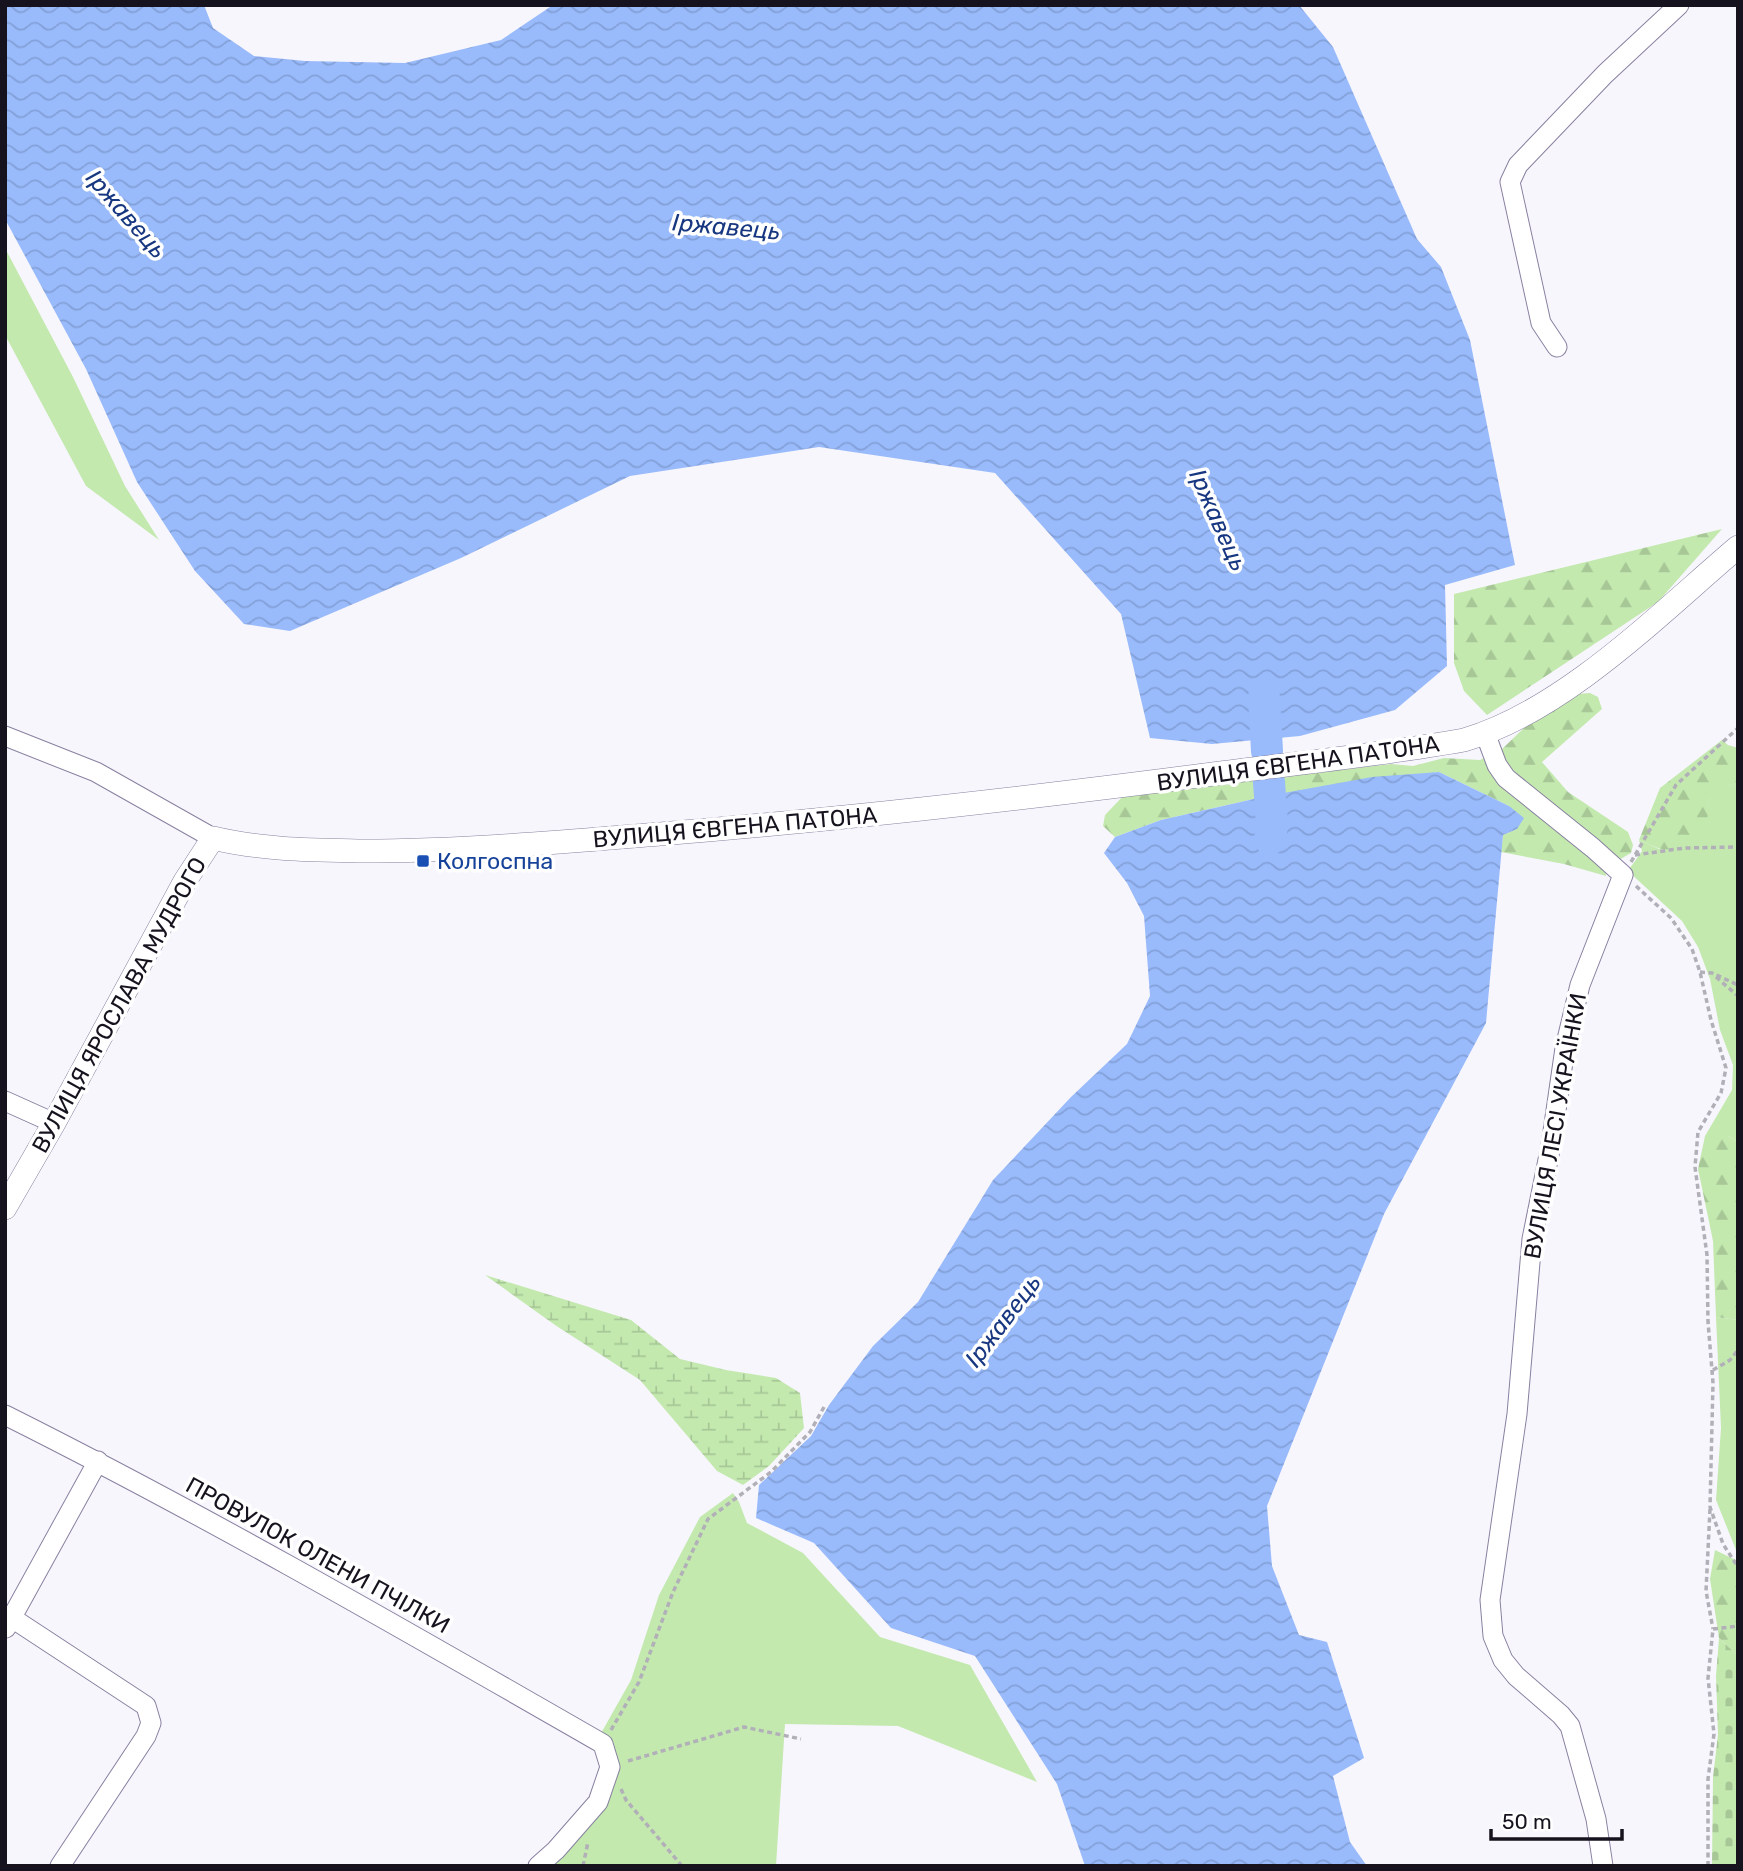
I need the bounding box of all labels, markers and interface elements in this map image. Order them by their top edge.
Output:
water label: Іржавець [80,164,172,264]
water label: Іржавець [671,208,781,246]
water label: Іржавець [1183,465,1253,575]
street label: ВУЛИЦЯ ЄВГЕНА ПАТОНА [1155,729,1441,797]
street label: ВУЛИЦЯ ЄВГЕНА ПАТОНА [592,801,878,853]
place label: Колгоспна [437,847,553,875]
street label: ВУЛИЦЯ ЯРОСЛАВА МУДРОГО [26,852,212,1158]
marker: Колгоспна [415,853,431,869]
street label: ВУЛИЦЯ ЛЕСІ УКРАЇНКИ [1518,991,1592,1261]
water label: Іржавець [959,1269,1047,1373]
street label: ПРОВУЛОК ОЛЕНИ ПЧІЛКИ [181,1471,455,1639]
scale bar [1491,1798,1622,1842]
text: 50 m [1502,1809,1552,1834]

